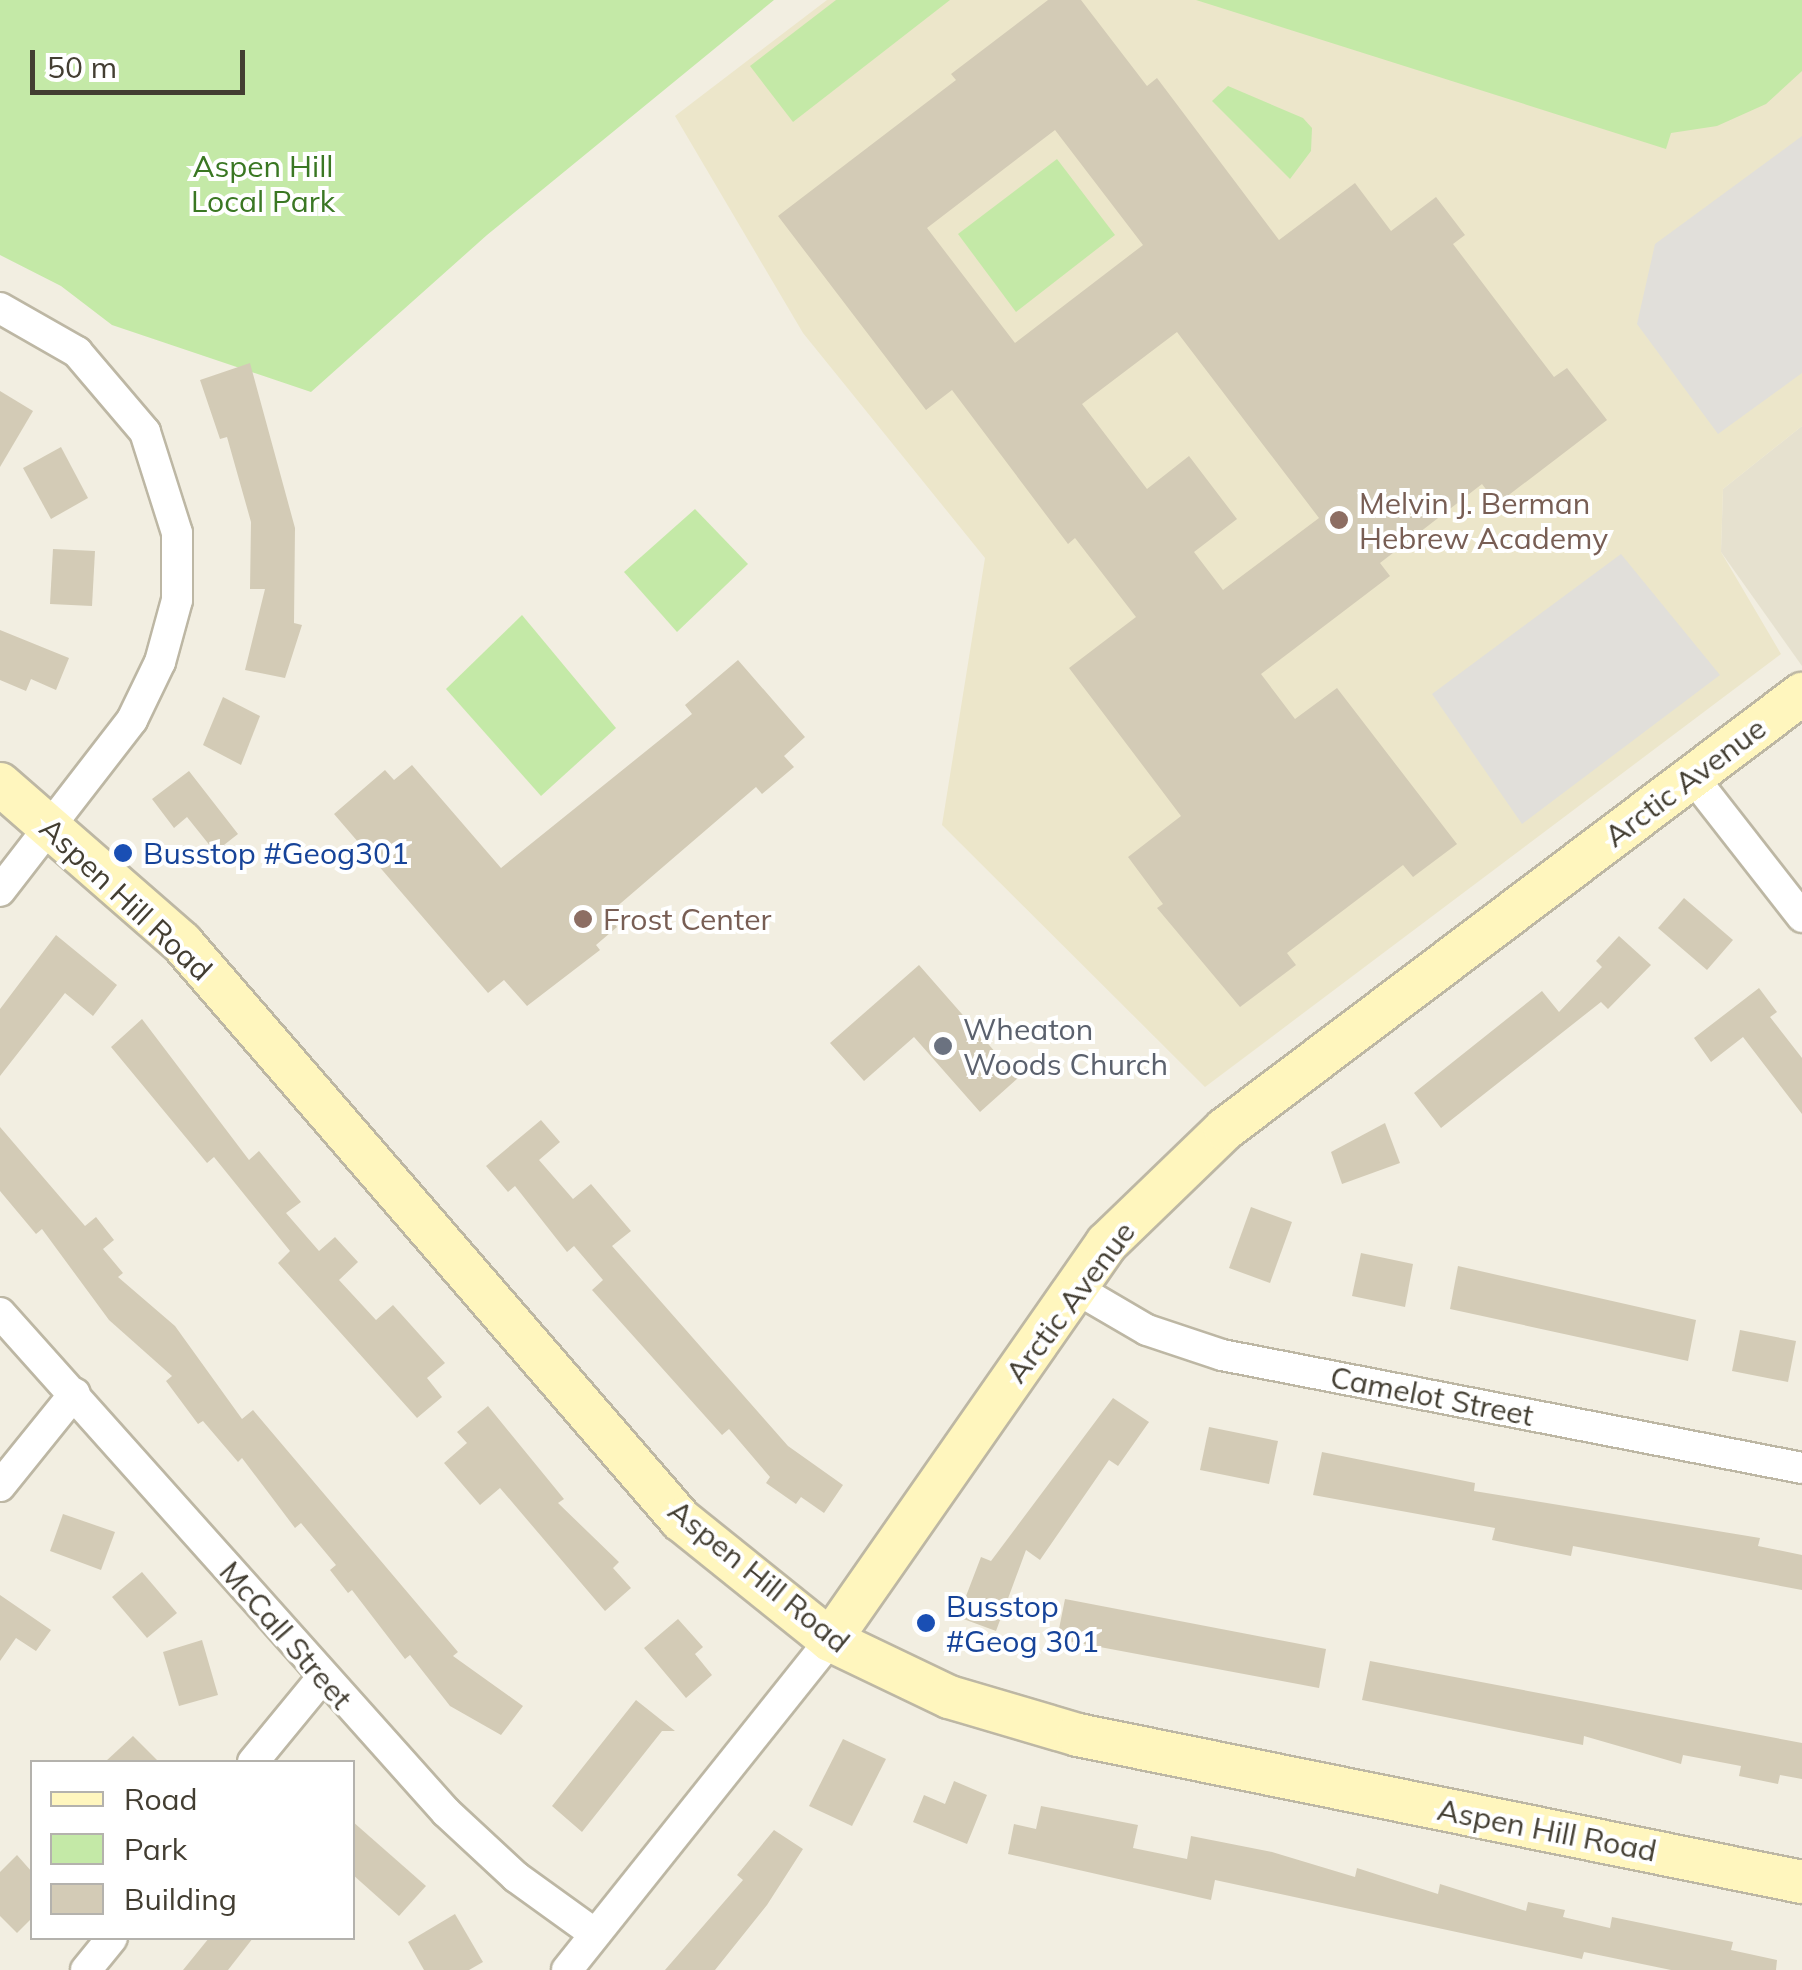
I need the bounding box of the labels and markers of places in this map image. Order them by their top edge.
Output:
place label: Melvin J. Berman Hebrew Academy [1359,485,1608,556]
marker: Melvin J. Berman Hebrew Academy [1328,509,1350,531]
place label: Busstop #Geog301 [143,835,409,871]
marker: Busstop #Geog301 [112,842,134,864]
place label: Frost Center [603,901,771,937]
marker: Frost Center [572,908,594,930]
place label: Wheaton Woods Church [963,1011,1168,1082]
marker: Wheaton Woods Church [932,1035,954,1057]
place label: Busstop #Geog 301 [946,1588,1099,1658]
marker: Busstop #Geog 301 [915,1612,937,1634]

